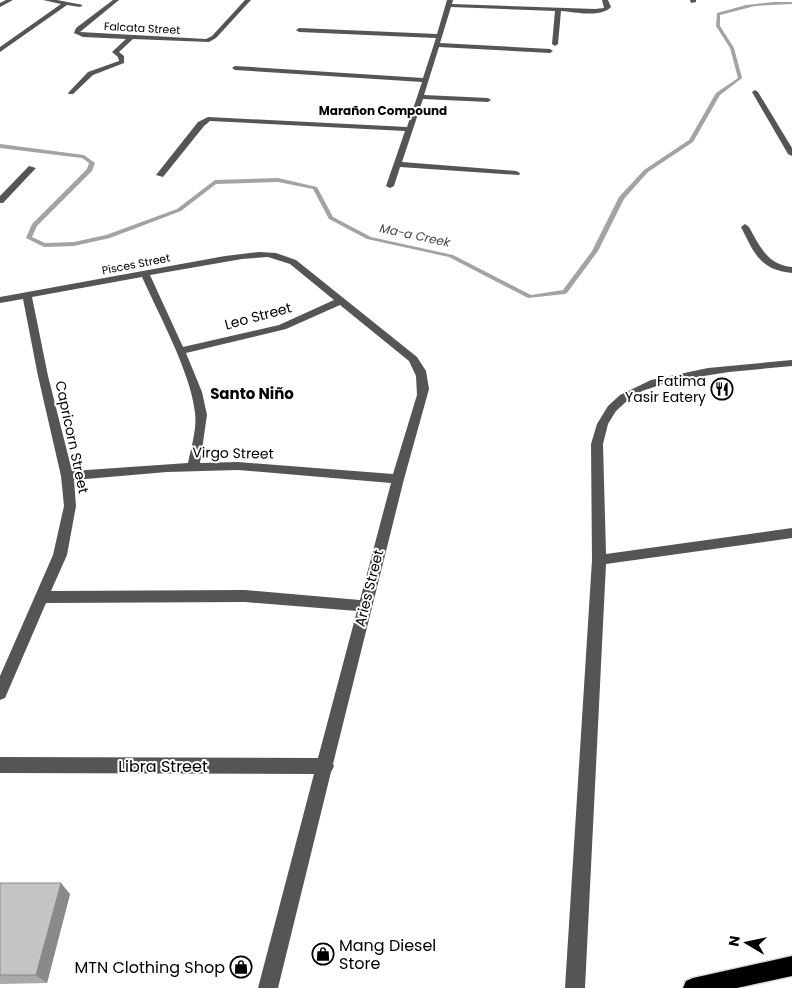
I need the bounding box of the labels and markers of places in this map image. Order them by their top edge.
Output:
place label: Fatima Yasir Eatery [625,371,706,407]
restaurant icon: Fatima Yasir Eatery [710,377,734,401]
place label: Mang Diesel Store [339,934,436,975]
shop icon: Mang Diesel Store [311,942,335,966]
shop icon: MTN Clothing Shop [229,955,253,979]
place label: MTN Clothing Shop [75,956,225,979]

